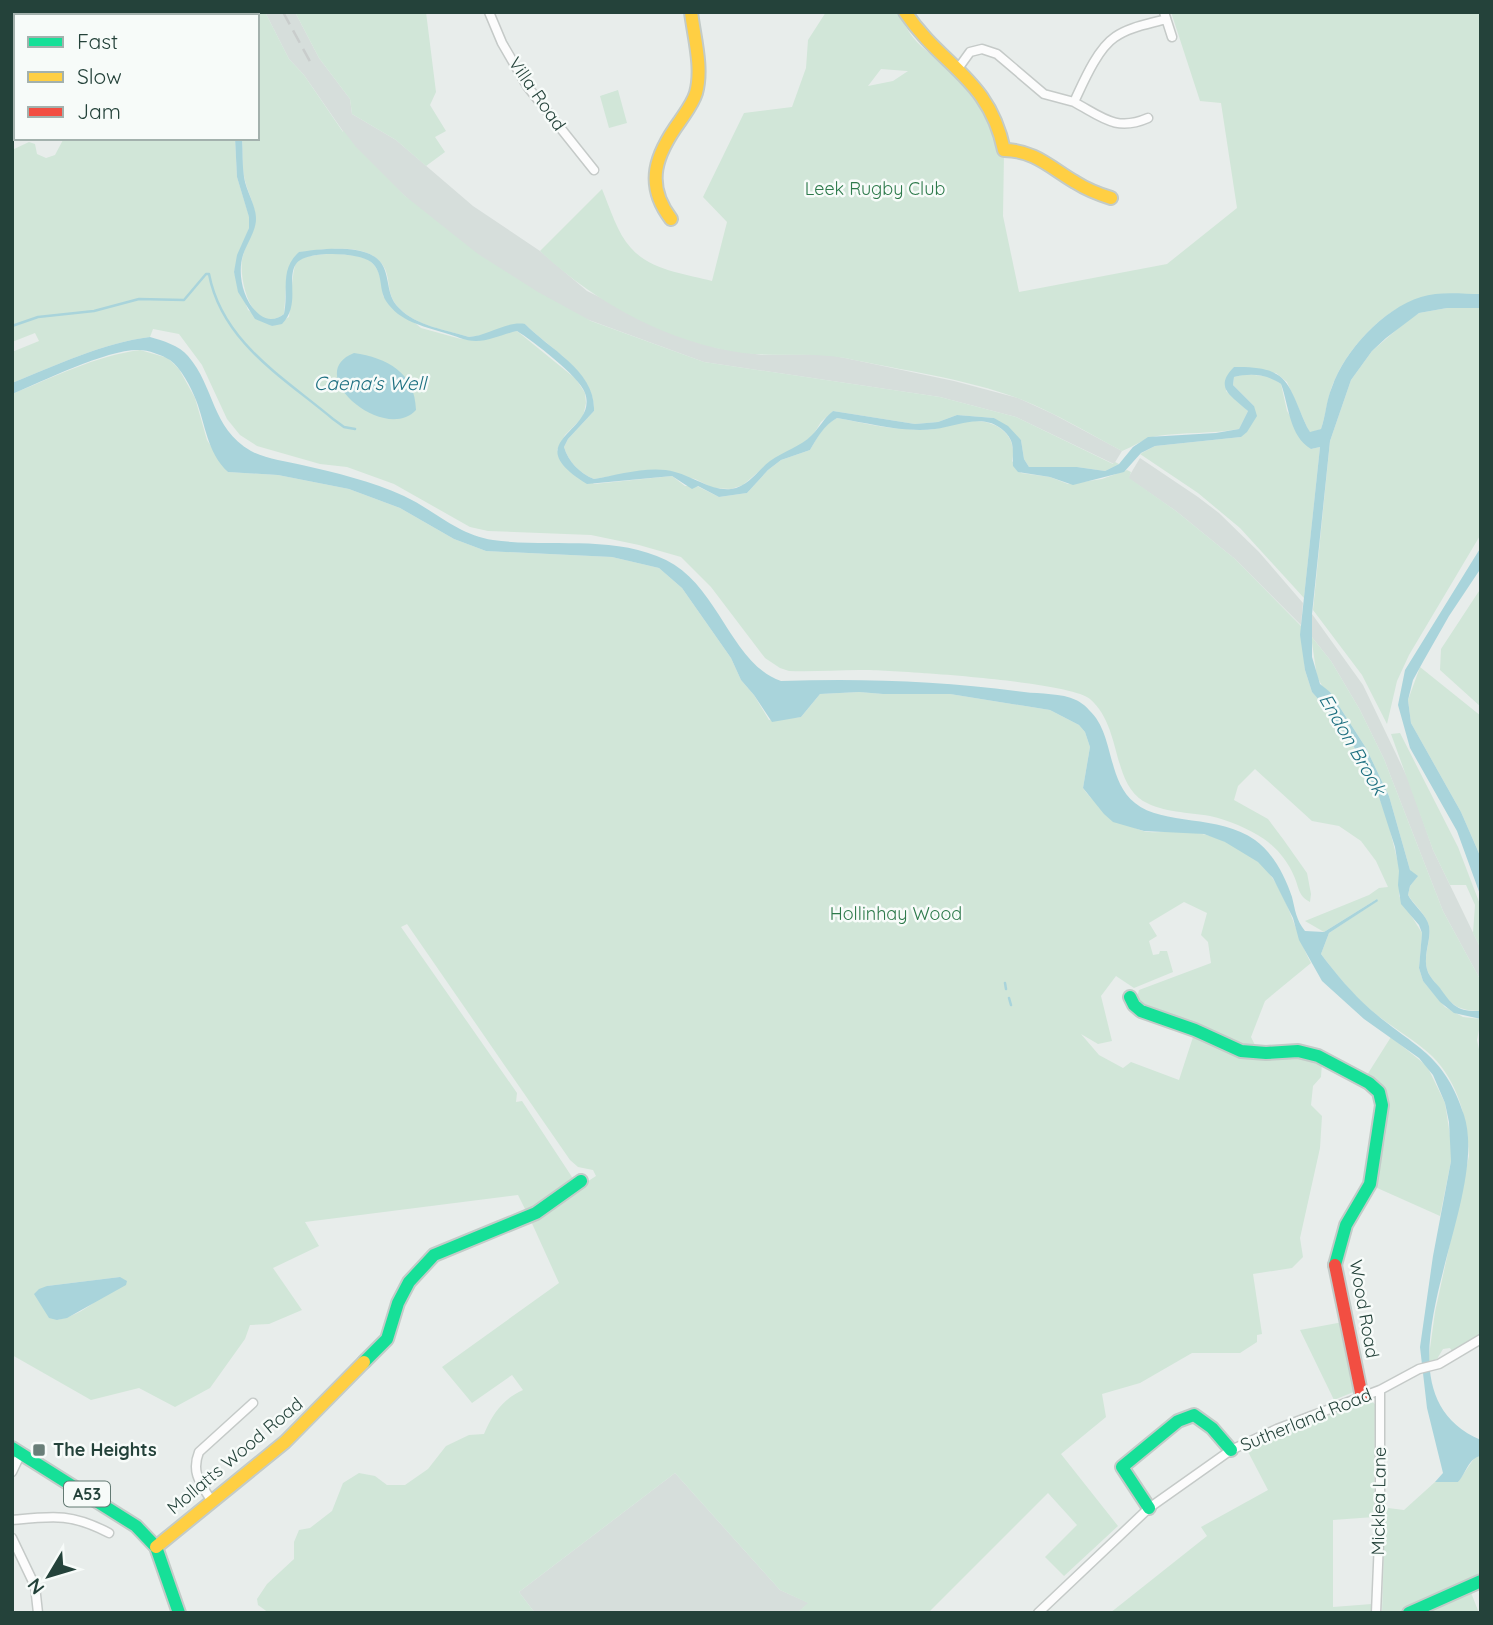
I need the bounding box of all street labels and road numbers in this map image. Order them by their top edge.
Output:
street label: Villa Road [504,52,571,135]
street label: Wood Road [1345,1258,1384,1360]
street label: Sutherland Road [1237,1383,1375,1456]
street label: Mollatts Wood Road [162,1392,307,1519]
street label: Micklea Lane [1366,1446,1391,1556]
road number: A53 [64,1482,110,1506]

